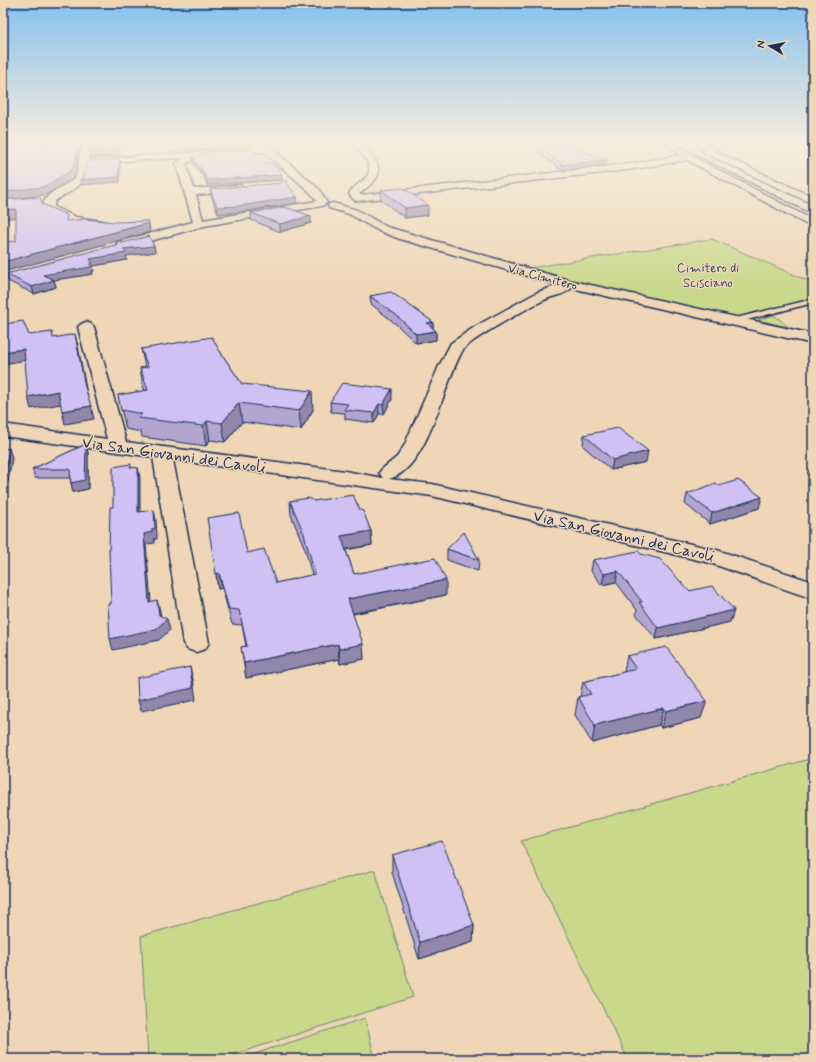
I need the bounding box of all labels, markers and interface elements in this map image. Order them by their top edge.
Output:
north arrow [750,26,790,66]
text: N [754,40,769,49]
street label: Via Cimitero [506,260,579,295]
park label: Cimitero di Scisciano [677,260,739,292]
street label: Via San Giovanni dei Cavoli [81,432,267,479]
street label: Via San Giovanni dei Cavoli [531,505,716,568]

